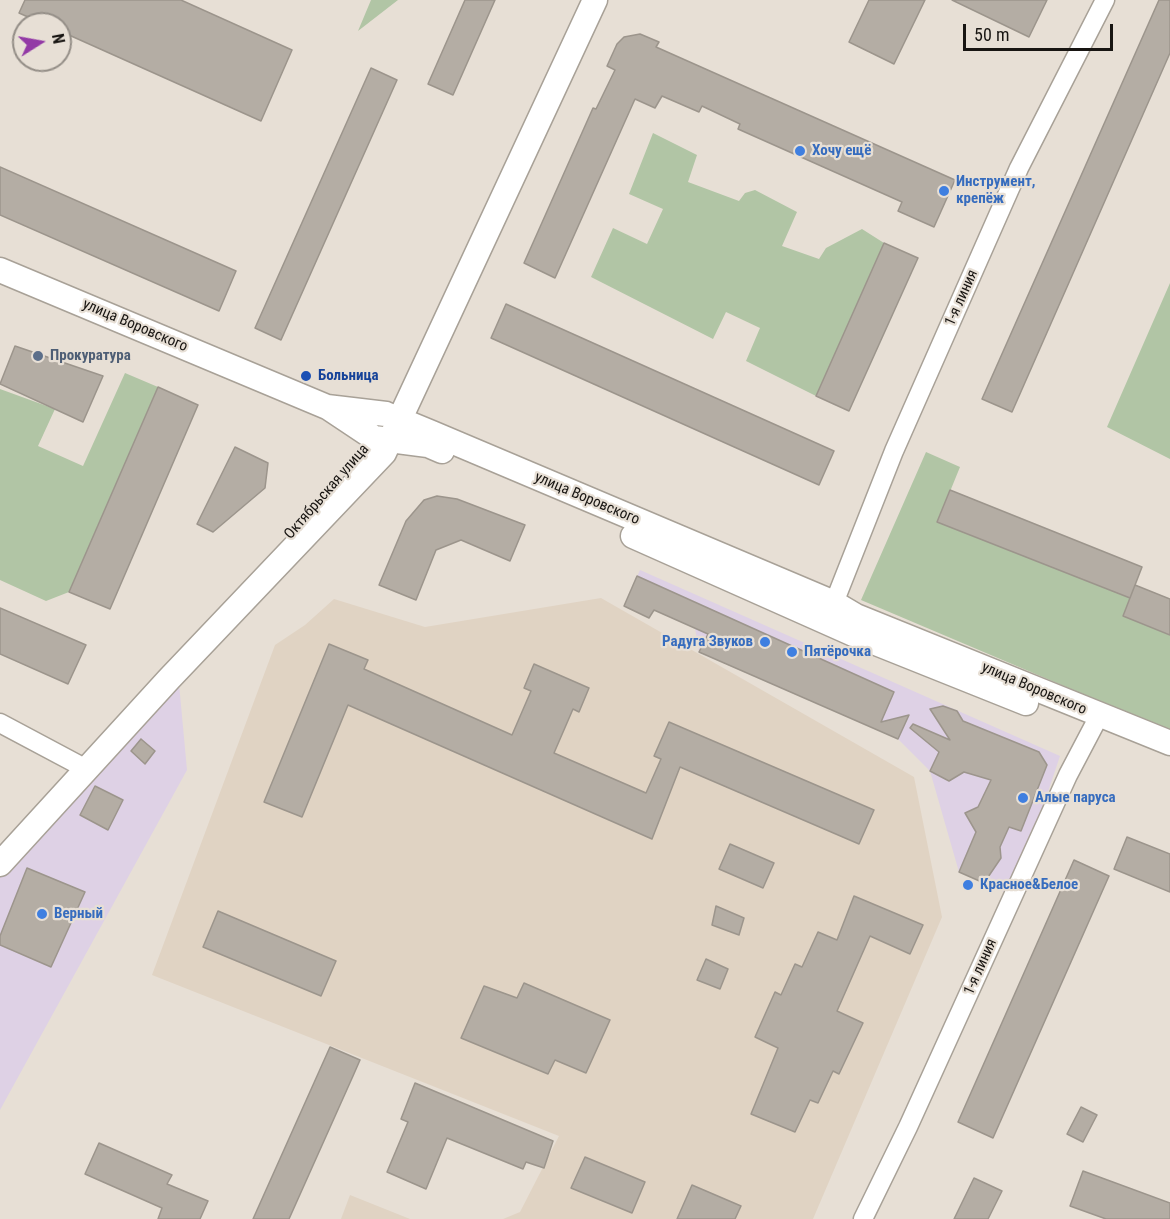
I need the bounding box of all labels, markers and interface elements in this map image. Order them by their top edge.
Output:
north arrow [12,12,72,72]
scale bar [966,12,1116,50]
text: 50 m [974,24,1009,45]
text: N [48,32,68,45]
place label: Хочу ещё [812,142,871,160]
marker: Хочу ещё [793,144,807,158]
place label: Инструмент, крепёж [956,173,1035,208]
marker: Инструмент, крепёж [937,184,951,198]
street label: 1-я линия [942,267,982,329]
street label: улица Воровского [80,296,190,356]
place label: Прокуратура [50,347,131,365]
marker: Прокуратура [31,349,45,363]
place label: Больница [318,367,379,385]
marker: Больница [299,369,313,383]
street label: Октябрьская улица [281,441,373,543]
street label: улица Воровского [532,469,642,529]
place label: Радуга Звуков [662,633,753,651]
marker: Радуга Звуков [758,635,772,649]
place label: Пятёрочка [804,643,871,661]
marker: Пятёрочка [785,645,799,659]
street label: улица Воровского [979,659,1089,719]
place label: Алые паруса [1035,789,1116,807]
marker: Алые паруса [1016,791,1030,805]
place label: Красное&Белое [980,876,1078,894]
marker: Красное&Белое [961,878,975,892]
place label: Верный [54,905,103,923]
marker: Верный [35,907,49,921]
street label: 1-я линия [961,936,1001,998]

